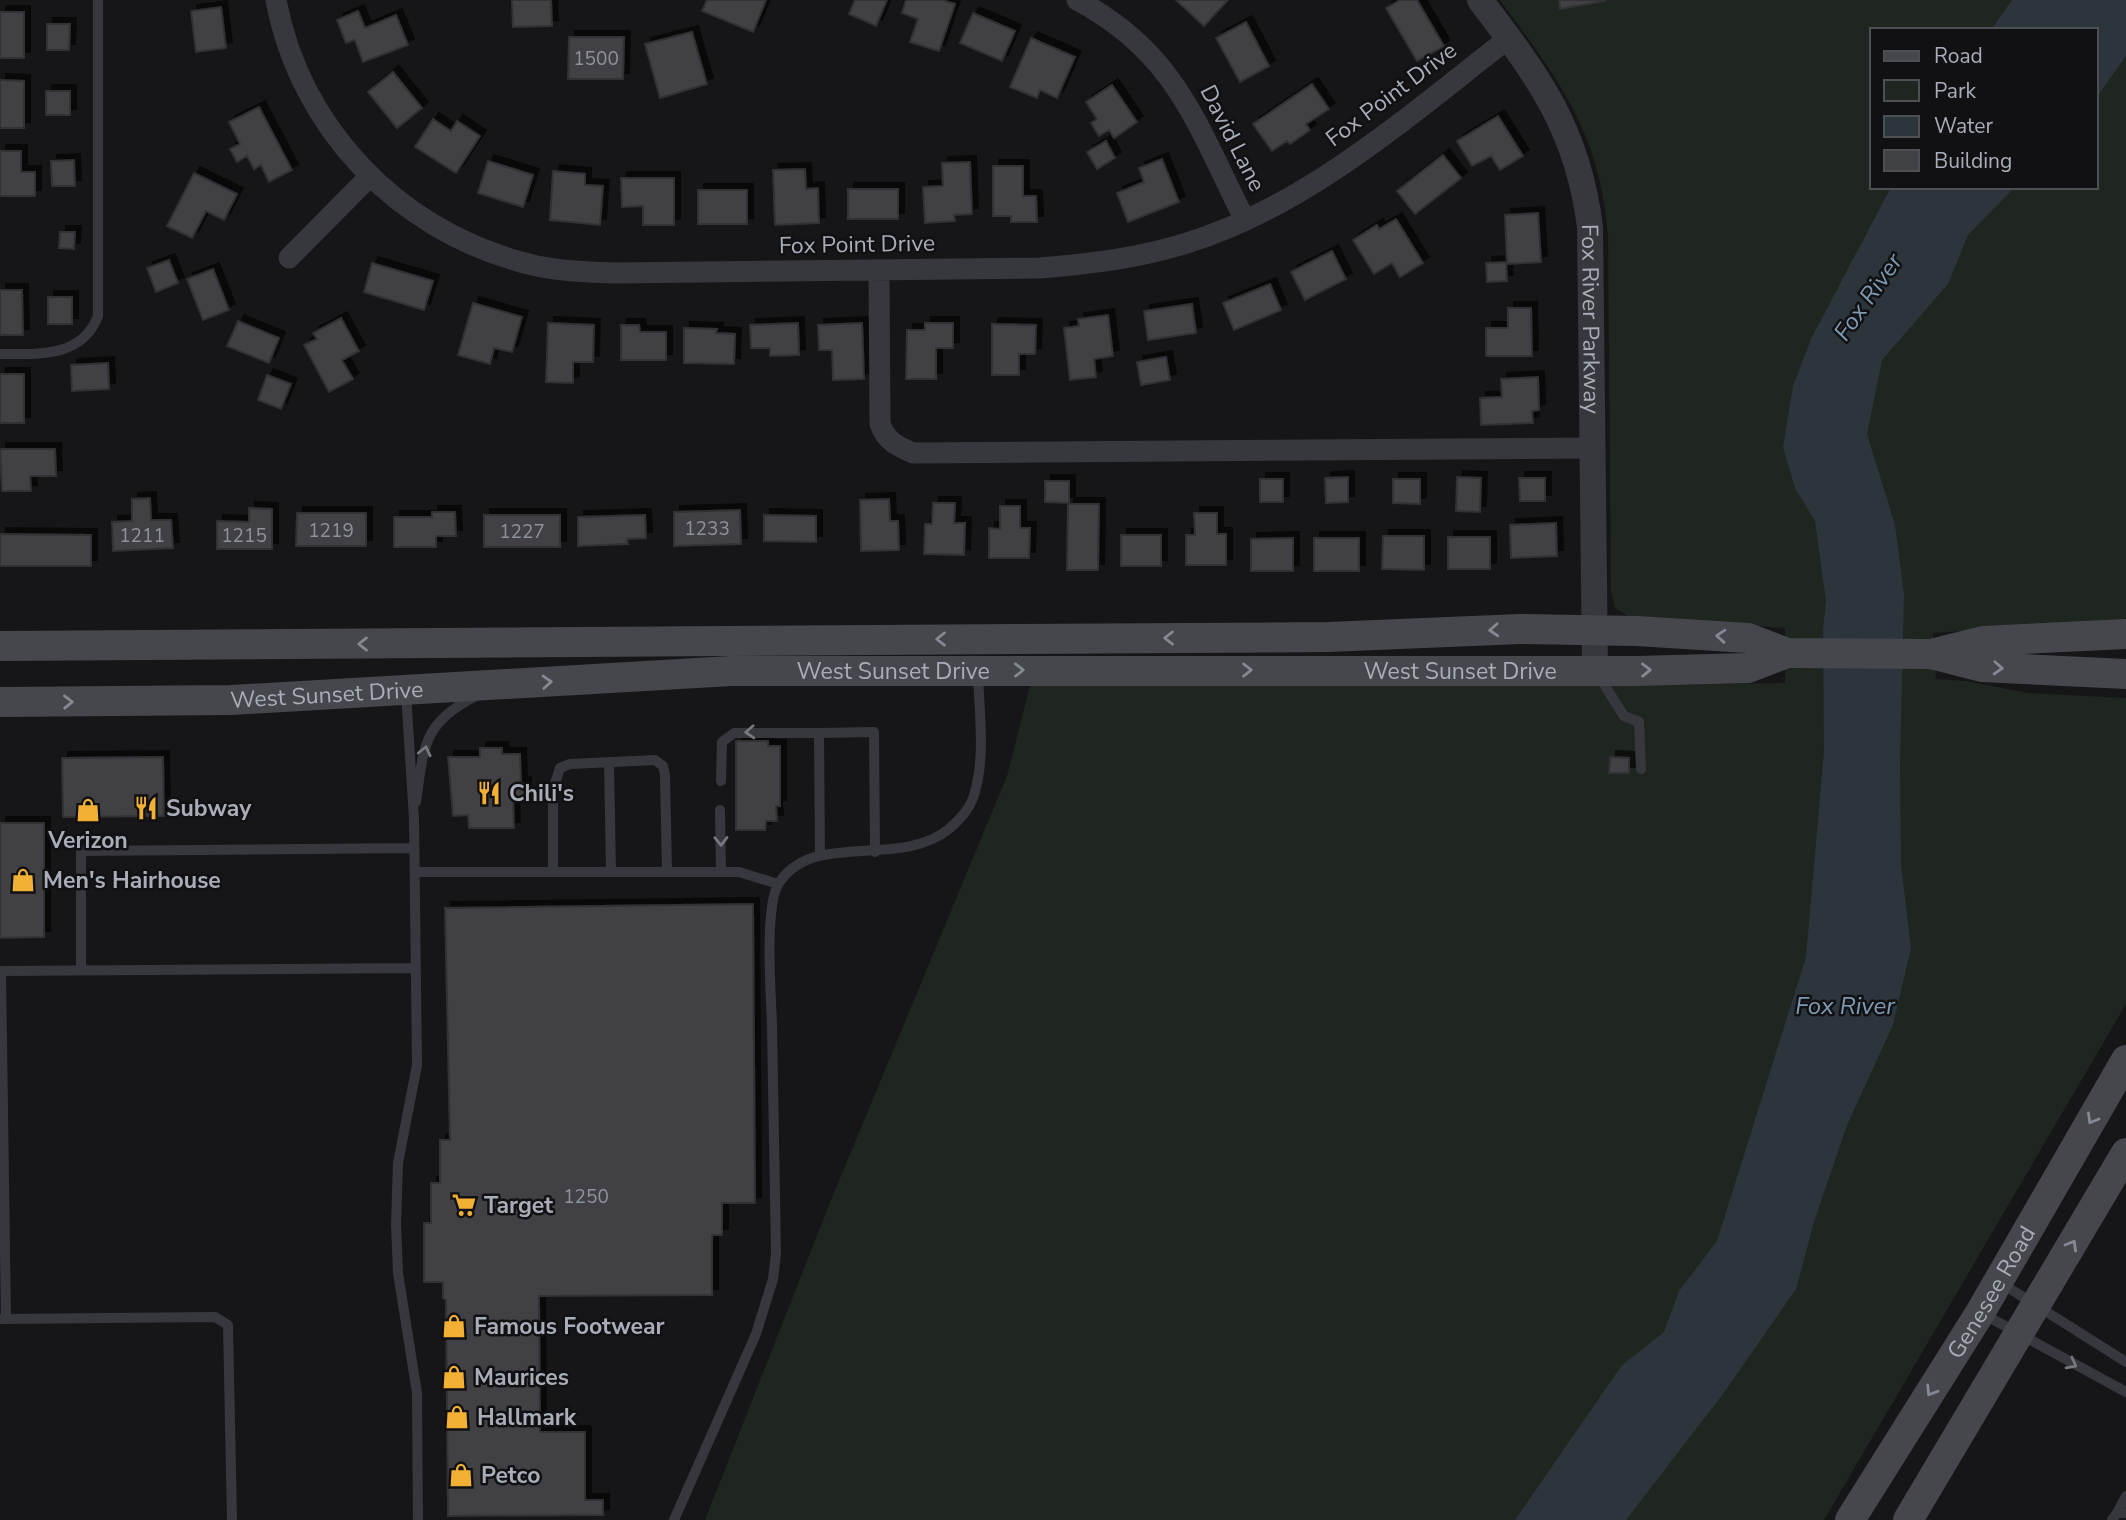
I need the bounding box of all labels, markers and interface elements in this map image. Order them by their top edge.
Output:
legend [1870,28,2098,189]
street label: Fox Point Drive [1320,35,1463,154]
text: Road [1934,42,1983,70]
house number: 1500 [573,46,619,72]
text: Park [1934,77,1976,105]
street label: David Lane [1192,80,1273,197]
text: Water [1934,112,1993,140]
text: Building [1934,147,2012,175]
street label: Fox River Parkway [1574,224,1607,414]
street label: Fox Point Drive [779,228,935,261]
water label: Fox River [1826,246,1911,347]
house number: 1233 [684,516,730,542]
house number: 1219 [308,518,354,544]
house number: 1227 [499,519,545,545]
house number: 1211 [119,523,165,549]
house number: 1215 [221,523,267,549]
one-way arrow [1488,622,1499,637]
one-way arrow [1715,629,1726,644]
one-way arrow [1163,630,1173,646]
one-way arrow [935,631,946,647]
one-way arrow [357,636,368,652]
street label: West Sunset Drive [797,656,990,687]
street label: West Sunset Drive [1364,656,1557,687]
one-way arrow [1992,660,2003,675]
one-way arrow [1014,662,1025,678]
one-way arrow [1242,662,1252,678]
one-way arrow [1640,663,1651,678]
street label: West Sunset Drive [230,674,424,716]
one-way arrow [542,674,553,689]
one-way arrow [63,694,74,710]
one-way arrow [745,724,756,739]
one-way arrow [416,745,431,757]
place label: Chili's [509,778,574,809]
restaurant icon: Chili's [475,779,503,807]
place label: Subway [166,793,252,824]
restaurant icon: Subway [132,794,160,822]
shop icon: Verizon [74,796,102,824]
place label: Verizon [47,825,128,856]
one-way arrow [713,836,729,847]
place label: Men's Hairhouse [43,865,221,896]
shop icon: Men's Hairhouse [9,866,37,894]
water label: Fox River [1795,990,1896,1022]
one-way arrow [2087,1112,2100,1124]
house number: 1250 [563,1184,609,1210]
place label: Target [484,1190,553,1221]
supermarket icon: Target [450,1191,478,1219]
street label: Genesee Road [1940,1220,2043,1365]
one-way arrow [2064,1240,2077,1253]
place label: Famous Footwear [474,1311,665,1342]
shop icon: Famous Footwear [440,1312,468,1340]
one-way arrow [2065,1356,2078,1369]
place label: Maurices [474,1362,569,1393]
shop icon: Maurices [440,1363,468,1391]
one-way arrow [1926,1384,1939,1397]
place label: Hallmark [477,1402,577,1433]
shop icon: Hallmark [443,1403,471,1431]
place label: Petco [481,1460,540,1491]
shop icon: Petco [447,1461,475,1489]

